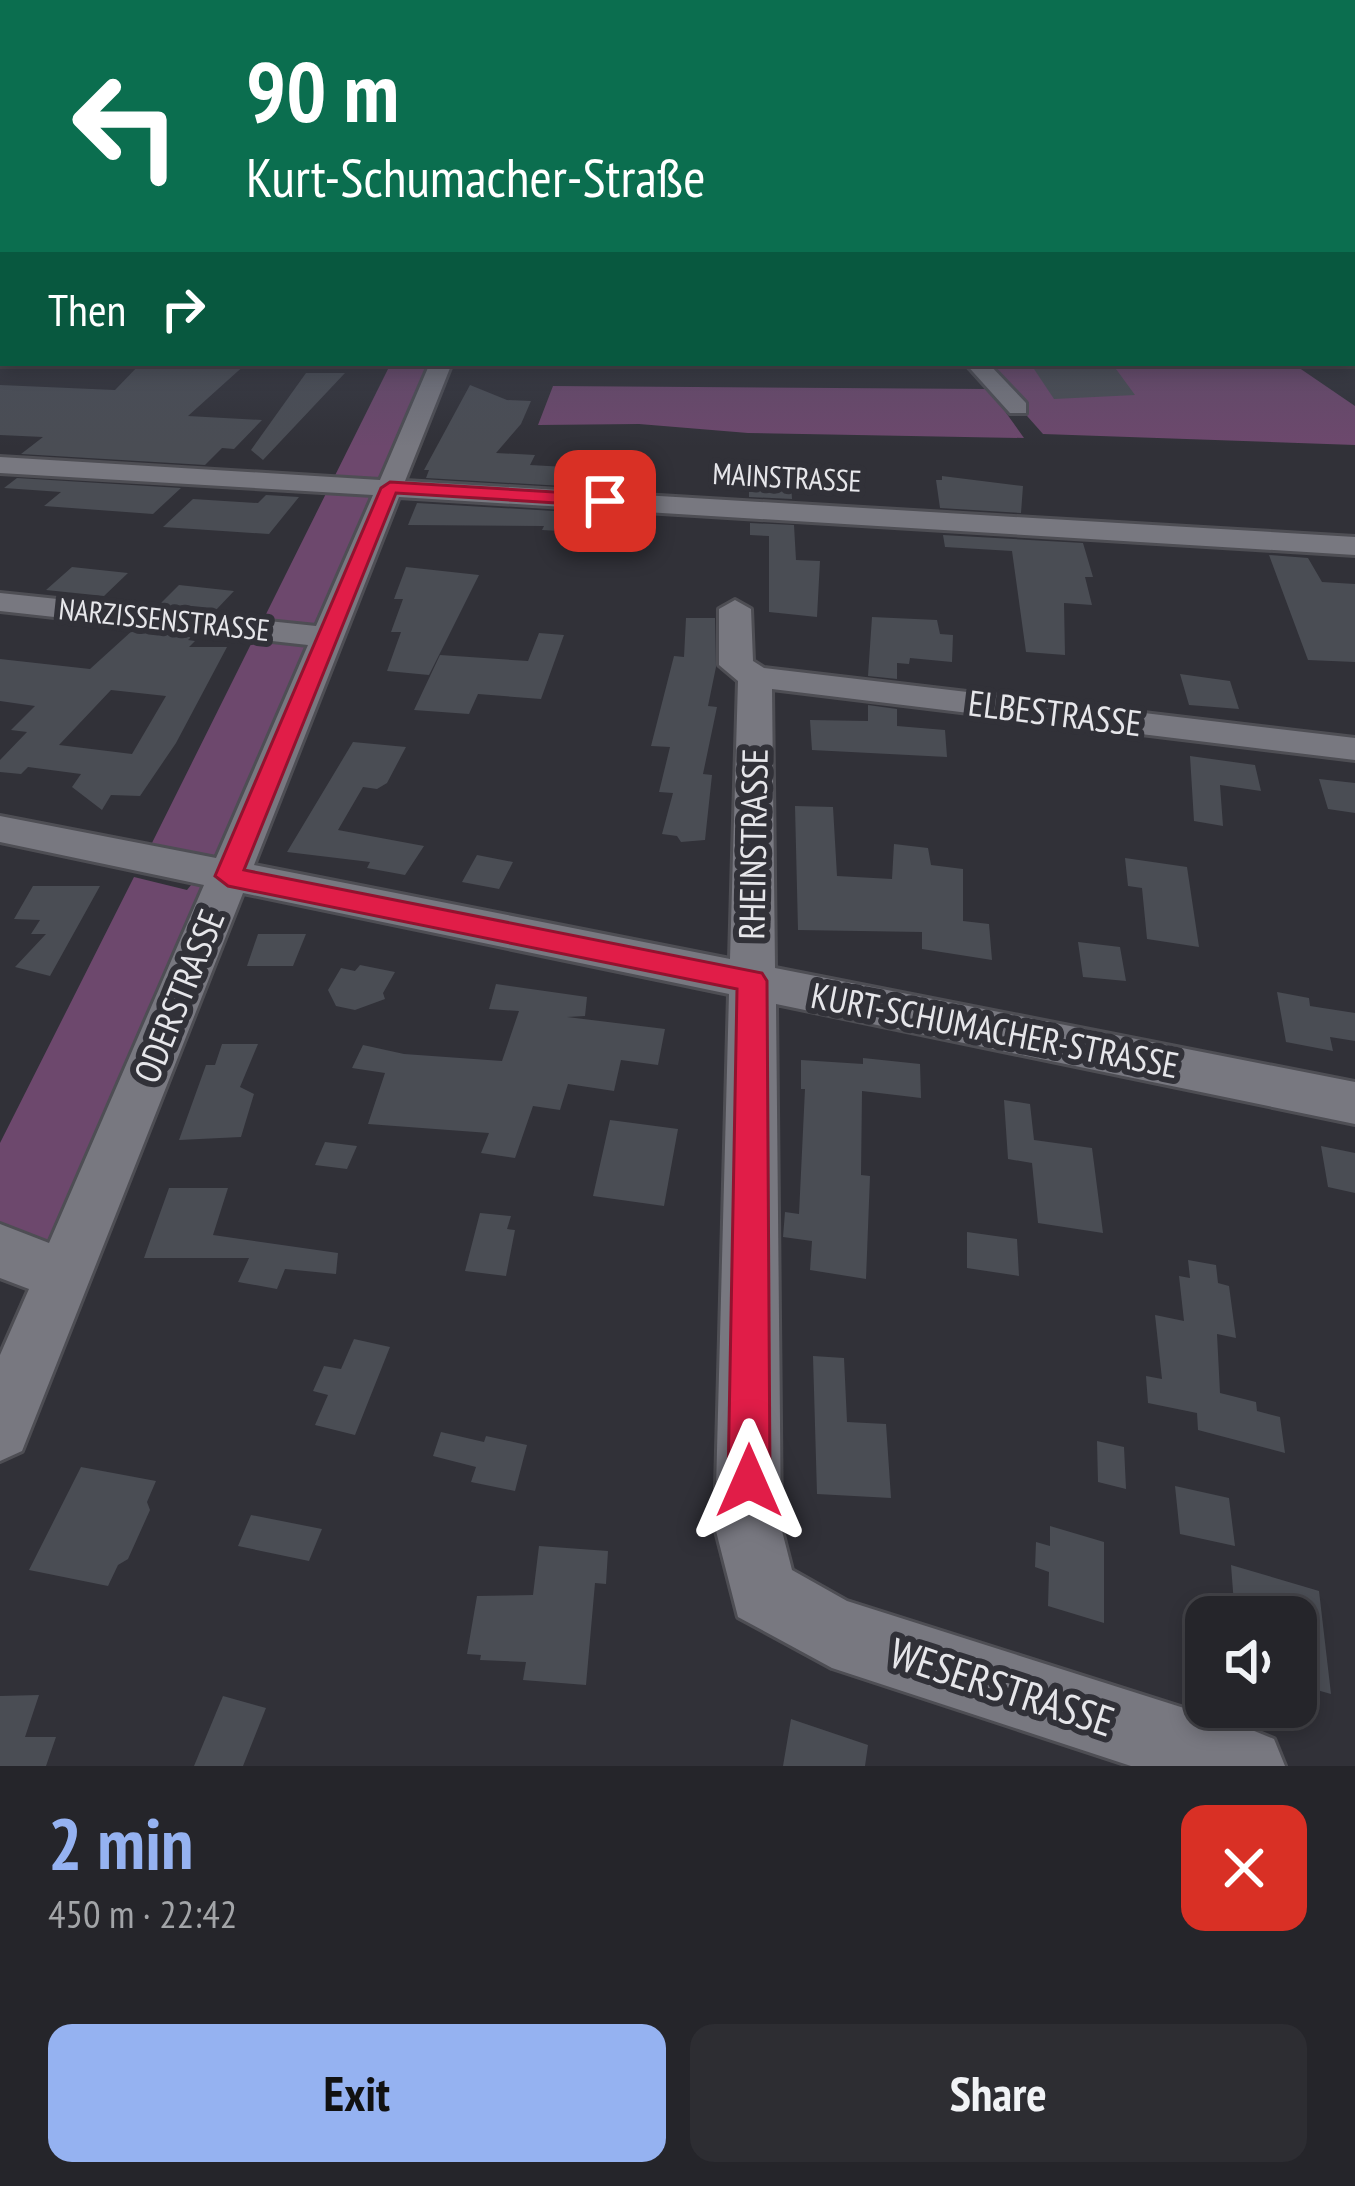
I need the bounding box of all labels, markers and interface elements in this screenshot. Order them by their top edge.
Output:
text: 90 m [246,36,399,145]
icon: left [48,48,204,204]
text: Kurt-Schumacher-Straße [246,142,705,212]
icon: right [150,276,216,342]
text: Then [48,280,126,338]
pin [554,450,656,552]
street label: MAINSTRASSE [712,453,863,500]
icon: arrive [572,468,638,534]
street label: NARZISSENSTRASSE [57,588,271,649]
street label: ELBESTRASSE [966,679,1144,746]
street label: RHEINSTRASSE [727,748,778,940]
street label: ODERSTRASSE [123,902,235,1089]
street label: KURT-SCHUMACHER-STRASSE [807,971,1183,1088]
position arrow [686,1418,812,1544]
map controls [1185,1596,1317,1728]
button: sound [1185,1596,1317,1728]
street label: WESERSTRASSE [883,1624,1121,1749]
text: 2 min [48,1796,193,1889]
button: close [1181,1805,1307,1931]
text: 450 m · 22:42 [48,1888,237,1939]
button: Exit [48,2024,666,2162]
button: Share [690,2024,1307,2162]

